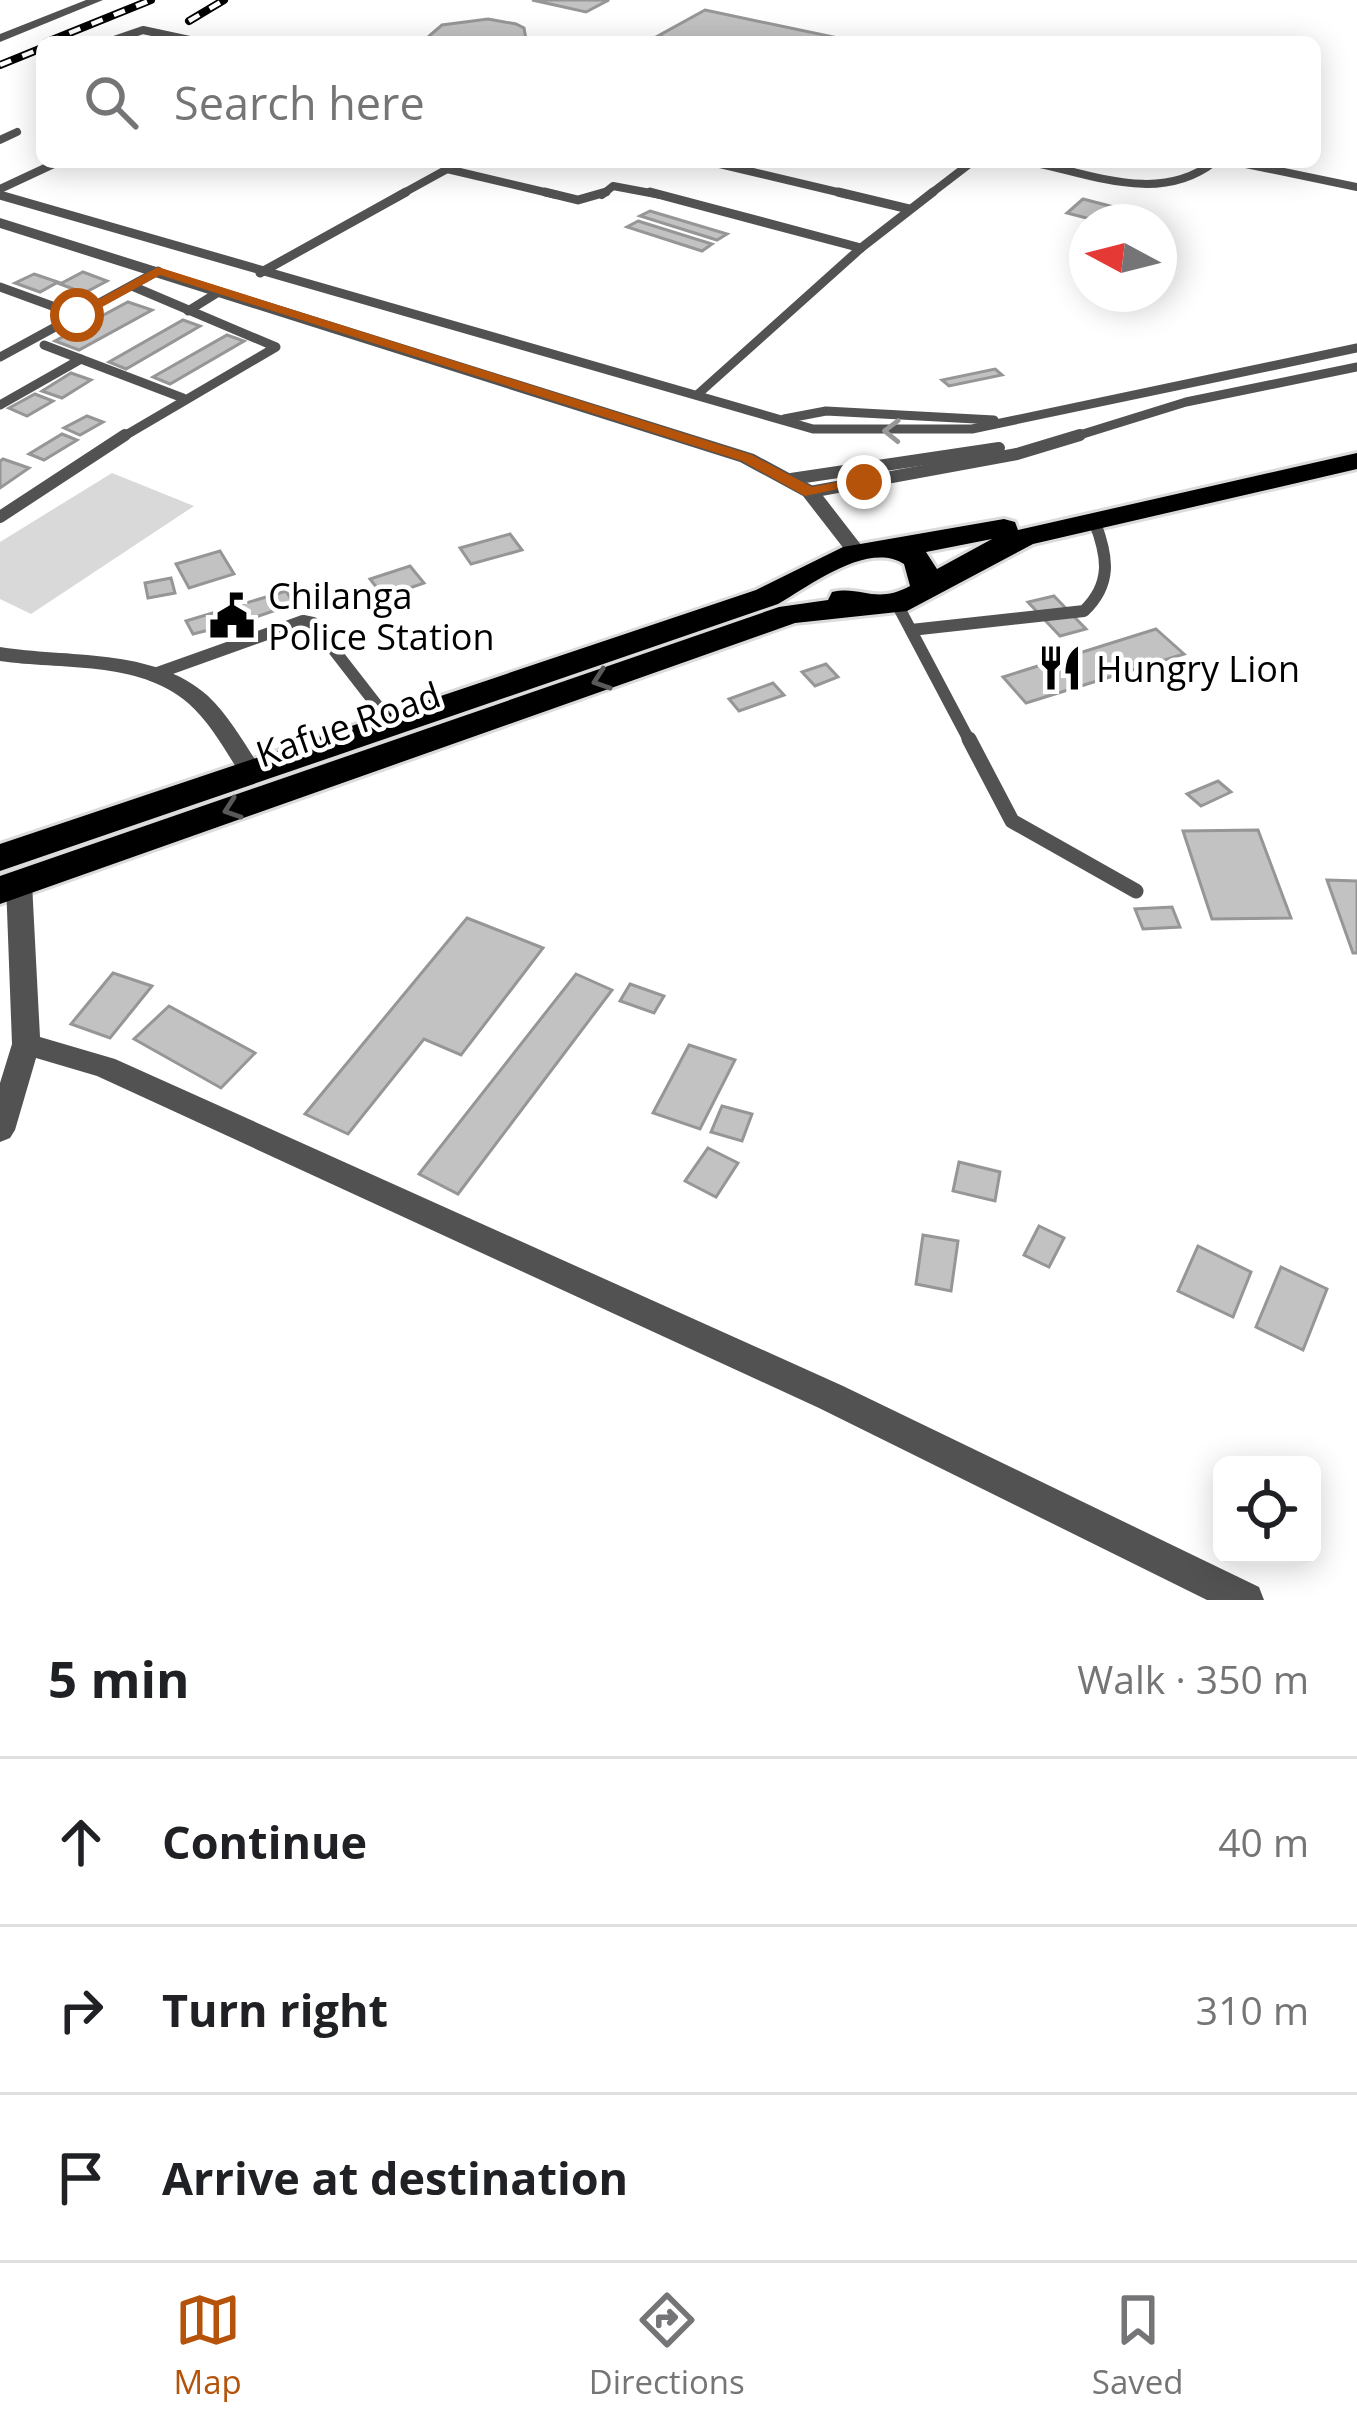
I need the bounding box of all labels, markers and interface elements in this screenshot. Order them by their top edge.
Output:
search box [36,36,1321,168]
icon: search [78,69,144,135]
text: Search here [174,72,425,133]
north arrow [1069,204,1177,312]
route start [50,288,104,342]
one-way arrow [882,418,900,444]
route end [837,455,891,509]
place label: Chilanga Police Station [268,571,495,661]
public building icon: Chilanga Police Station [207,591,257,641]
restaurant icon: Hungry Lion [1035,643,1085,693]
place label: Hungry Lion [1096,644,1300,693]
one-way arrow [591,666,612,690]
street label: Kafue Road [249,670,447,778]
one-way arrow [223,795,244,819]
map controls [1213,1456,1321,1564]
button: locate [1213,1456,1321,1564]
text: 5 min [48,1643,190,1713]
text: Walk · 350 m [1077,1652,1309,1705]
icon: ahead [48,1809,114,1875]
text: Continue [162,1811,367,1872]
text: 40 m [1218,1815,1309,1868]
icon: right [48,1977,114,2043]
text: Turn right [162,1979,388,2040]
text: 310 m [1196,1983,1309,2036]
icon: arrive [48,2145,114,2211]
text: Arrive at destination [162,2147,628,2208]
tab: Map [174,2287,242,2404]
tab: Directions [589,2287,745,2404]
tab: Saved [1092,2287,1183,2404]

